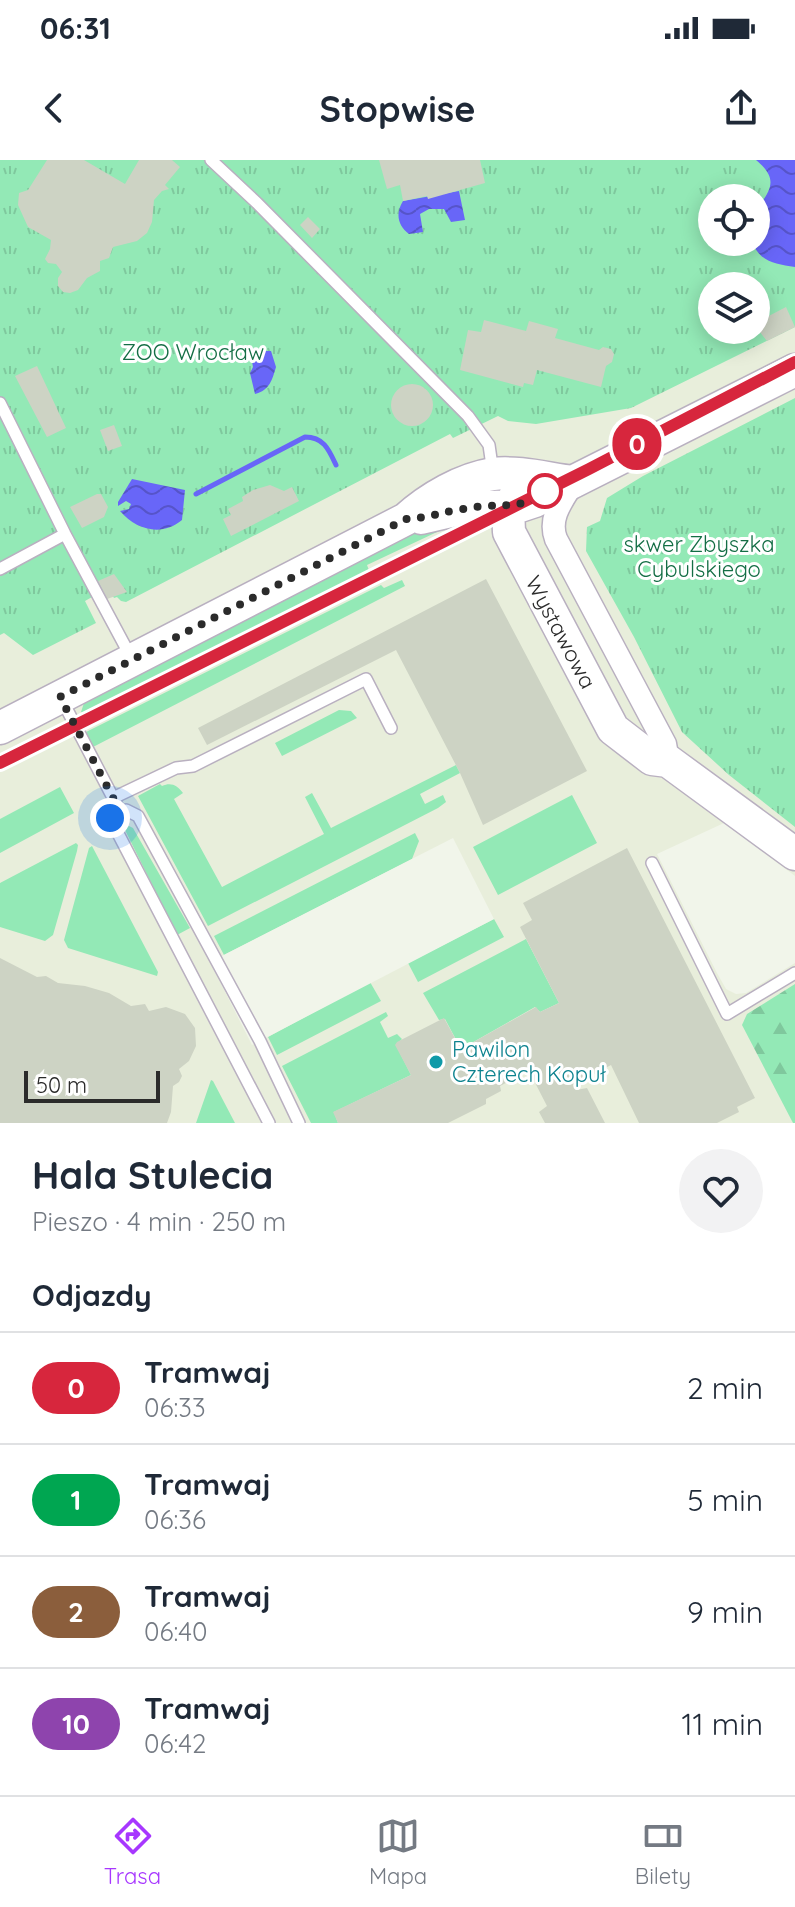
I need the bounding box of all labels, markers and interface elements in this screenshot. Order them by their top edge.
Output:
text: 06:31 [40,9,111,47]
icon: back [32,86,76,130]
text: Stopwise [320,86,475,131]
icon: share [719,86,763,130]
map controls [698,184,770,344]
button: locate [698,184,770,256]
button: layers [698,272,770,344]
park label: ZOO Wrocław [122,338,264,366]
line badge: 0 [611,418,663,470]
text: 0 [628,426,646,461]
unlabelled marker [528,474,562,508]
park label: skwer Zbyszka Cybulskiego [623,530,775,583]
street label: Wystawowa [519,571,603,693]
your location [90,798,130,838]
place label: Pawilon Czterech Kopuł [452,1035,607,1088]
marker: Pawilon Czterech Kopuł [427,1053,445,1071]
scale bar [24,1067,160,1103]
text: 50 m [36,1071,87,1099]
button: heart [679,1149,763,1233]
text: Hala Stulecia [32,1151,273,1199]
text: Pieszo · 4 min · 250 m [32,1205,286,1238]
text: Odjazdy [32,1276,152,1314]
text: Tramwaj [144,1353,270,1391]
text: 2 min [687,1369,763,1407]
text: 0 [67,1370,85,1405]
text: 06:33 [144,1391,206,1424]
text: Tramwaj [144,1465,270,1503]
text: 5 min [687,1481,763,1519]
text: 1 [71,1482,81,1517]
text: 06:36 [144,1503,206,1536]
text: Tramwaj [144,1577,270,1615]
text: 9 min [687,1593,763,1631]
text: 2 [68,1594,84,1629]
text: 06:40 [144,1615,208,1648]
text: Tramwaj [144,1689,270,1727]
text: 11 min [681,1705,763,1743]
text: 10 [62,1706,90,1741]
text: 06:42 [144,1727,206,1760]
tab: Trasa [104,1814,161,1890]
tab: Mapa [369,1814,427,1890]
tab: Bilety [635,1814,691,1890]

